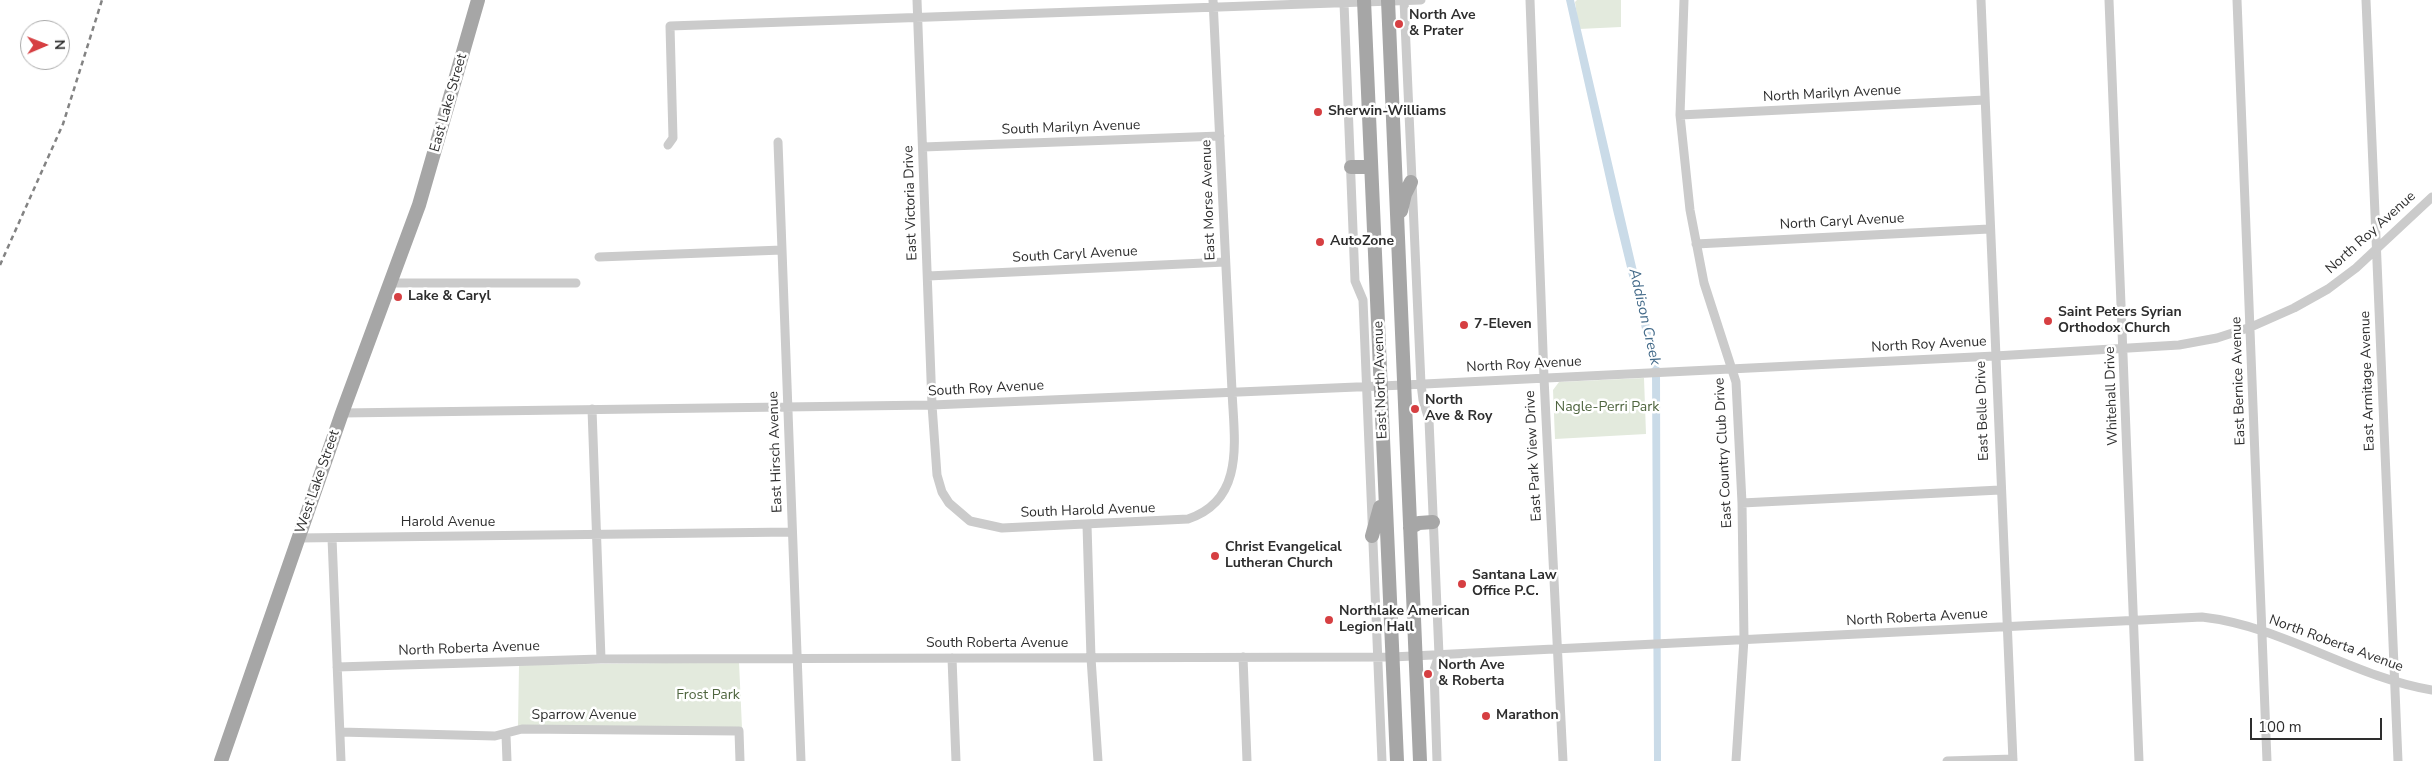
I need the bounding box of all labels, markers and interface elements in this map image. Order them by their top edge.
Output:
place label: North Ave & Prater [1409,8,1476,40]
marker: North Ave & Prater [1393,18,1405,30]
north arrow [20,20,70,70]
text: N [50,39,69,50]
street label: East Lake Street [427,52,471,154]
street label: North Marilyn Avenue [1763,82,1901,106]
place label: Sherwin-Williams [1328,104,1446,120]
marker: Sherwin-Williams [1312,106,1324,118]
street label: South Marilyn Avenue [1001,117,1141,139]
street label: East Morse Avenue [1198,139,1220,261]
street label: East Victoria Drive [901,145,921,261]
street label: North Roy Avenue [2323,188,2419,278]
street label: North Caryl Avenue [1779,210,1905,234]
place label: AutoZone [1330,234,1394,250]
marker: AutoZone [1314,236,1326,248]
street label: South Caryl Avenue [1012,243,1138,267]
water label: Addison Creek [1624,267,1664,367]
place label: Lake & Caryl [408,289,491,305]
marker: Lake & Caryl [392,291,404,303]
place label: Saint Peters Syrian Orthodox Church [2058,305,2182,338]
street label: East Armitage Avenue [2357,311,2379,451]
marker: Saint Peters Syrian Orthodox Church [2042,315,2054,327]
street label: East Bernice Avenue [2228,316,2250,446]
place label: 7-Eleven [1474,317,1532,333]
marker: 7-Eleven [1458,319,1470,331]
street label: East North Avenue [1371,321,1391,439]
street label: North Roy Avenue [1871,334,1987,356]
street label: Whitehall Drive [2102,346,2122,446]
street label: North Roy Avenue [1466,354,1582,376]
street label: East Belle Drive [1973,361,1993,461]
street label: East Country Club Drive [1712,377,1736,529]
street label: South Roy Avenue [928,378,1044,400]
street label: East Park View Drive [1522,390,1546,522]
street label: East Hirsch Avenue [765,391,787,513]
place label: North Ave & Roy [1425,393,1492,426]
park label: Nagle-Perri Park [1555,400,1659,416]
marker: North Ave & Roy [1409,403,1421,415]
street label: West Lake Street [292,428,344,536]
street label: South Harold Avenue [1020,500,1156,522]
street label: Harold Avenue [401,515,495,531]
place label: Christ Evangelical Lutheran Church [1225,540,1342,572]
marker: Christ Evangelical Lutheran Church [1209,550,1221,562]
place label: Santana Law Office P.C. [1472,568,1557,600]
marker: Santana Law Office P.C. [1456,578,1468,590]
place label: Northlake American Legion Hall [1339,604,1470,636]
street label: North Roberta Avenue [1846,606,1988,630]
street label: North Roberta Avenue [2267,612,2405,676]
marker: Northlake American Legion Hall [1323,614,1335,626]
street label: South Roberta Avenue [926,636,1068,652]
street label: North Roberta Avenue [398,638,540,660]
place label: North Ave & Roberta [1438,658,1505,690]
marker: North Ave & Roberta [1422,668,1434,680]
park label: Frost Park [676,688,740,704]
street label: Sparrow Avenue [532,708,636,724]
place label: Marathon [1496,708,1559,724]
scale bar [2252,708,2384,740]
marker: Marathon [1480,710,1492,722]
text: 100 m [2258,717,2302,737]

